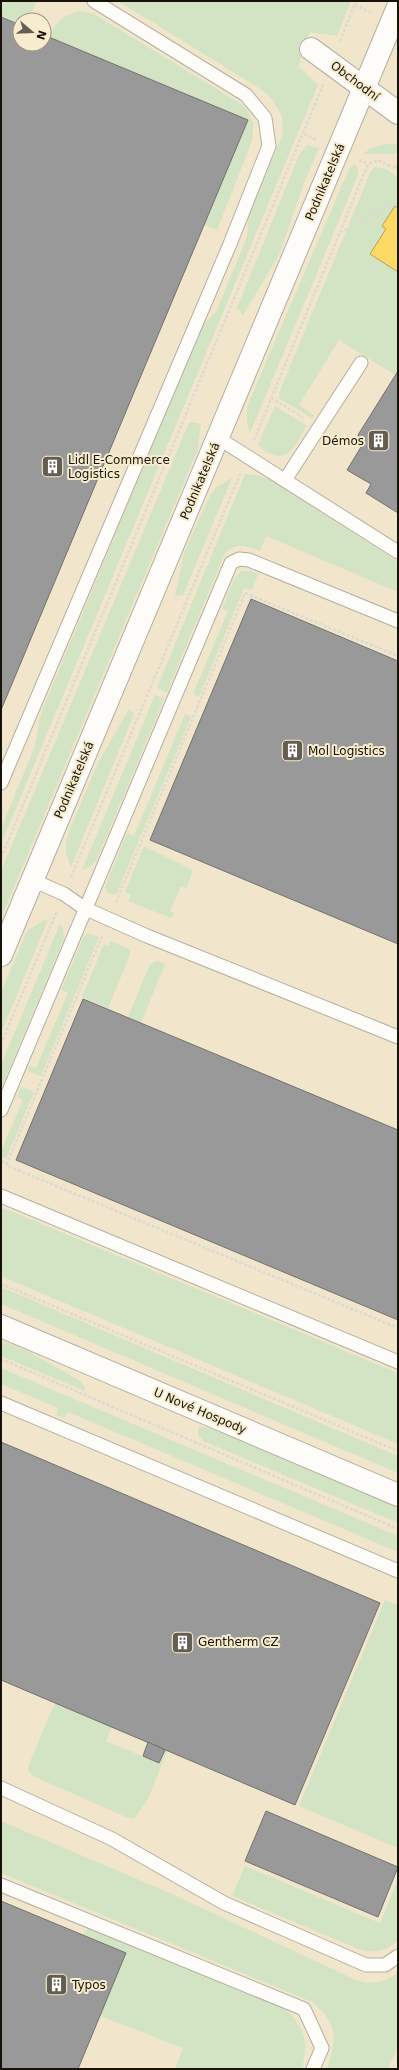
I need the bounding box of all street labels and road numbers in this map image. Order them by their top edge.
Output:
street label: Obchodní [328,58,383,104]
street label: Podnikatelská [302,141,348,223]
street label: Podnikatelská [177,440,223,522]
street label: Podnikatelská [51,739,97,821]
street label: U Nové Hospody [151,1385,249,1437]

